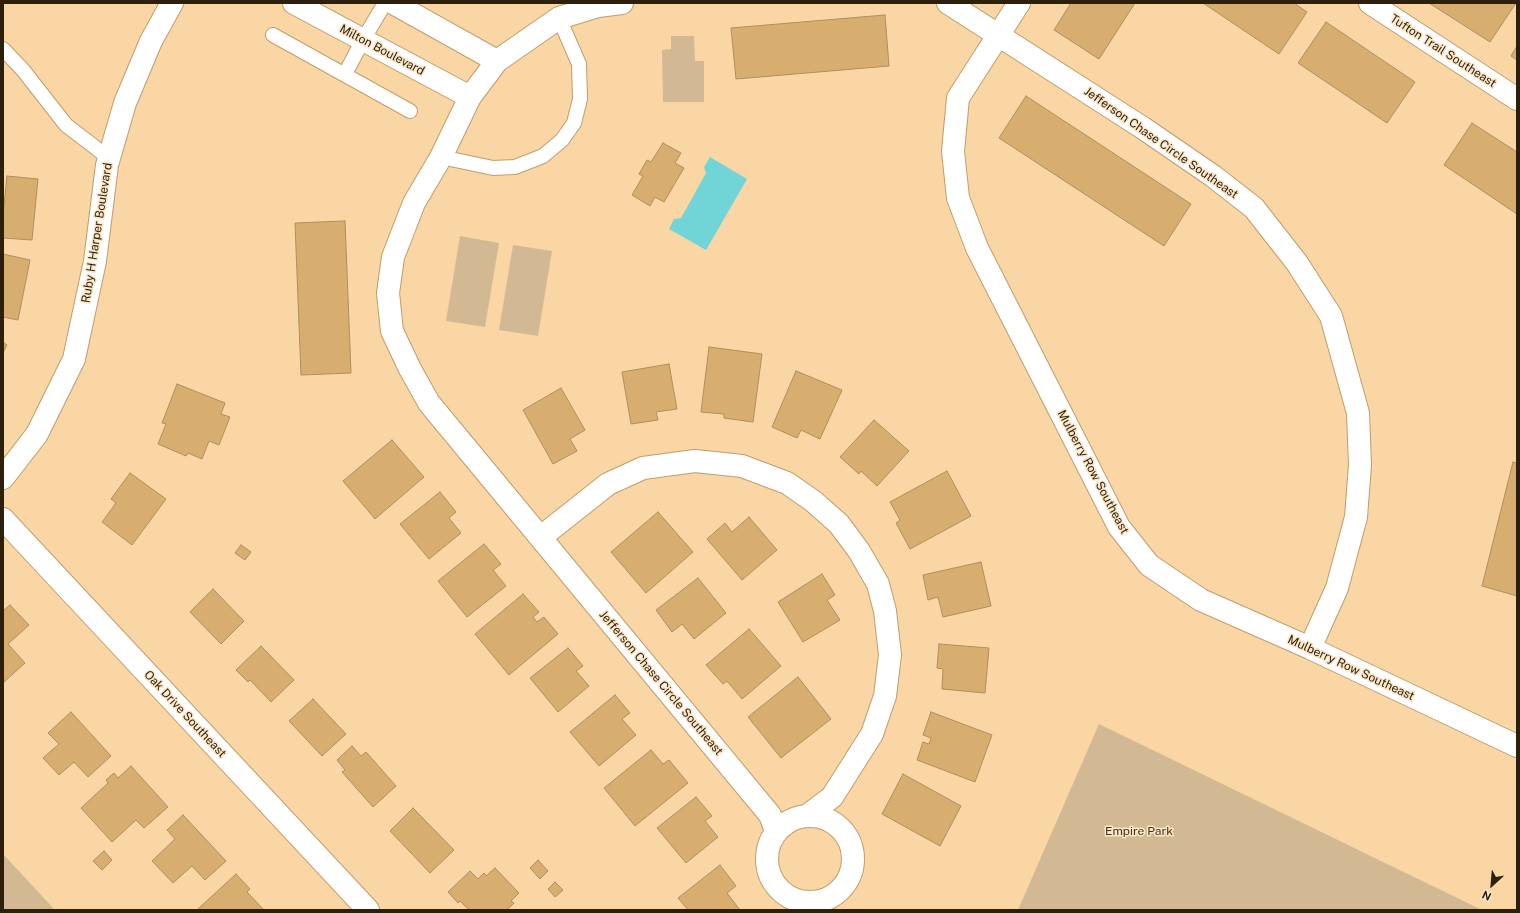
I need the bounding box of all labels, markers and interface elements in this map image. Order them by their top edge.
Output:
street label: Tufton Trail Southeast [1387,11,1499,91]
street label: Milton Boulevard [337,22,427,78]
street label: Jefferson Chase Circle Southeast [1081,84,1241,202]
street label: Ruby H Harper Boulevard [79,162,115,304]
street label: Mulberry Row Southeast [1054,408,1132,536]
street label: Jefferson Chase Circle Southeast [596,608,726,758]
street label: Mulberry Row Southeast [1285,632,1417,704]
street label: Oak Drive Southeast [141,667,229,761]
park label: Empire Park [1105,824,1173,838]
north arrow [1472,865,1512,905]
text: N [1480,889,1493,903]

